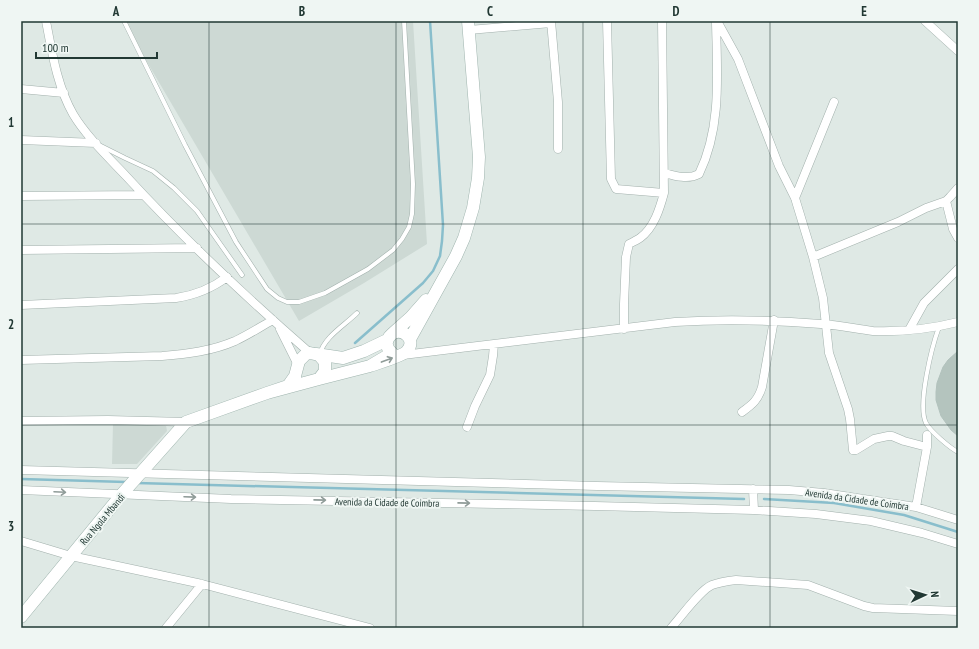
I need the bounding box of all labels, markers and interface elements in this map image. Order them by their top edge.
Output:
text: A [112,3,120,20]
text: B [299,3,305,20]
text: C [487,3,493,20]
text: D [673,3,680,20]
text: E [861,3,867,20]
scale bar [36,34,157,60]
text: 100 m [42,40,69,55]
text: 1 [8,114,14,131]
text: 2 [8,316,14,333]
one-way arrow [381,355,393,363]
street label: Avenida da Cidade de Coimbra [804,486,910,513]
one-way arrow [53,488,66,495]
street label: Rua Ngola Mbandi [77,491,128,548]
one-way arrow [183,494,196,501]
street label: Avenida da Cidade de Coimbra [335,495,439,510]
one-way arrow [313,497,326,504]
one-way arrow [457,499,470,507]
text: 3 [8,518,14,535]
north arrow [905,575,945,615]
text: N [928,591,942,598]

